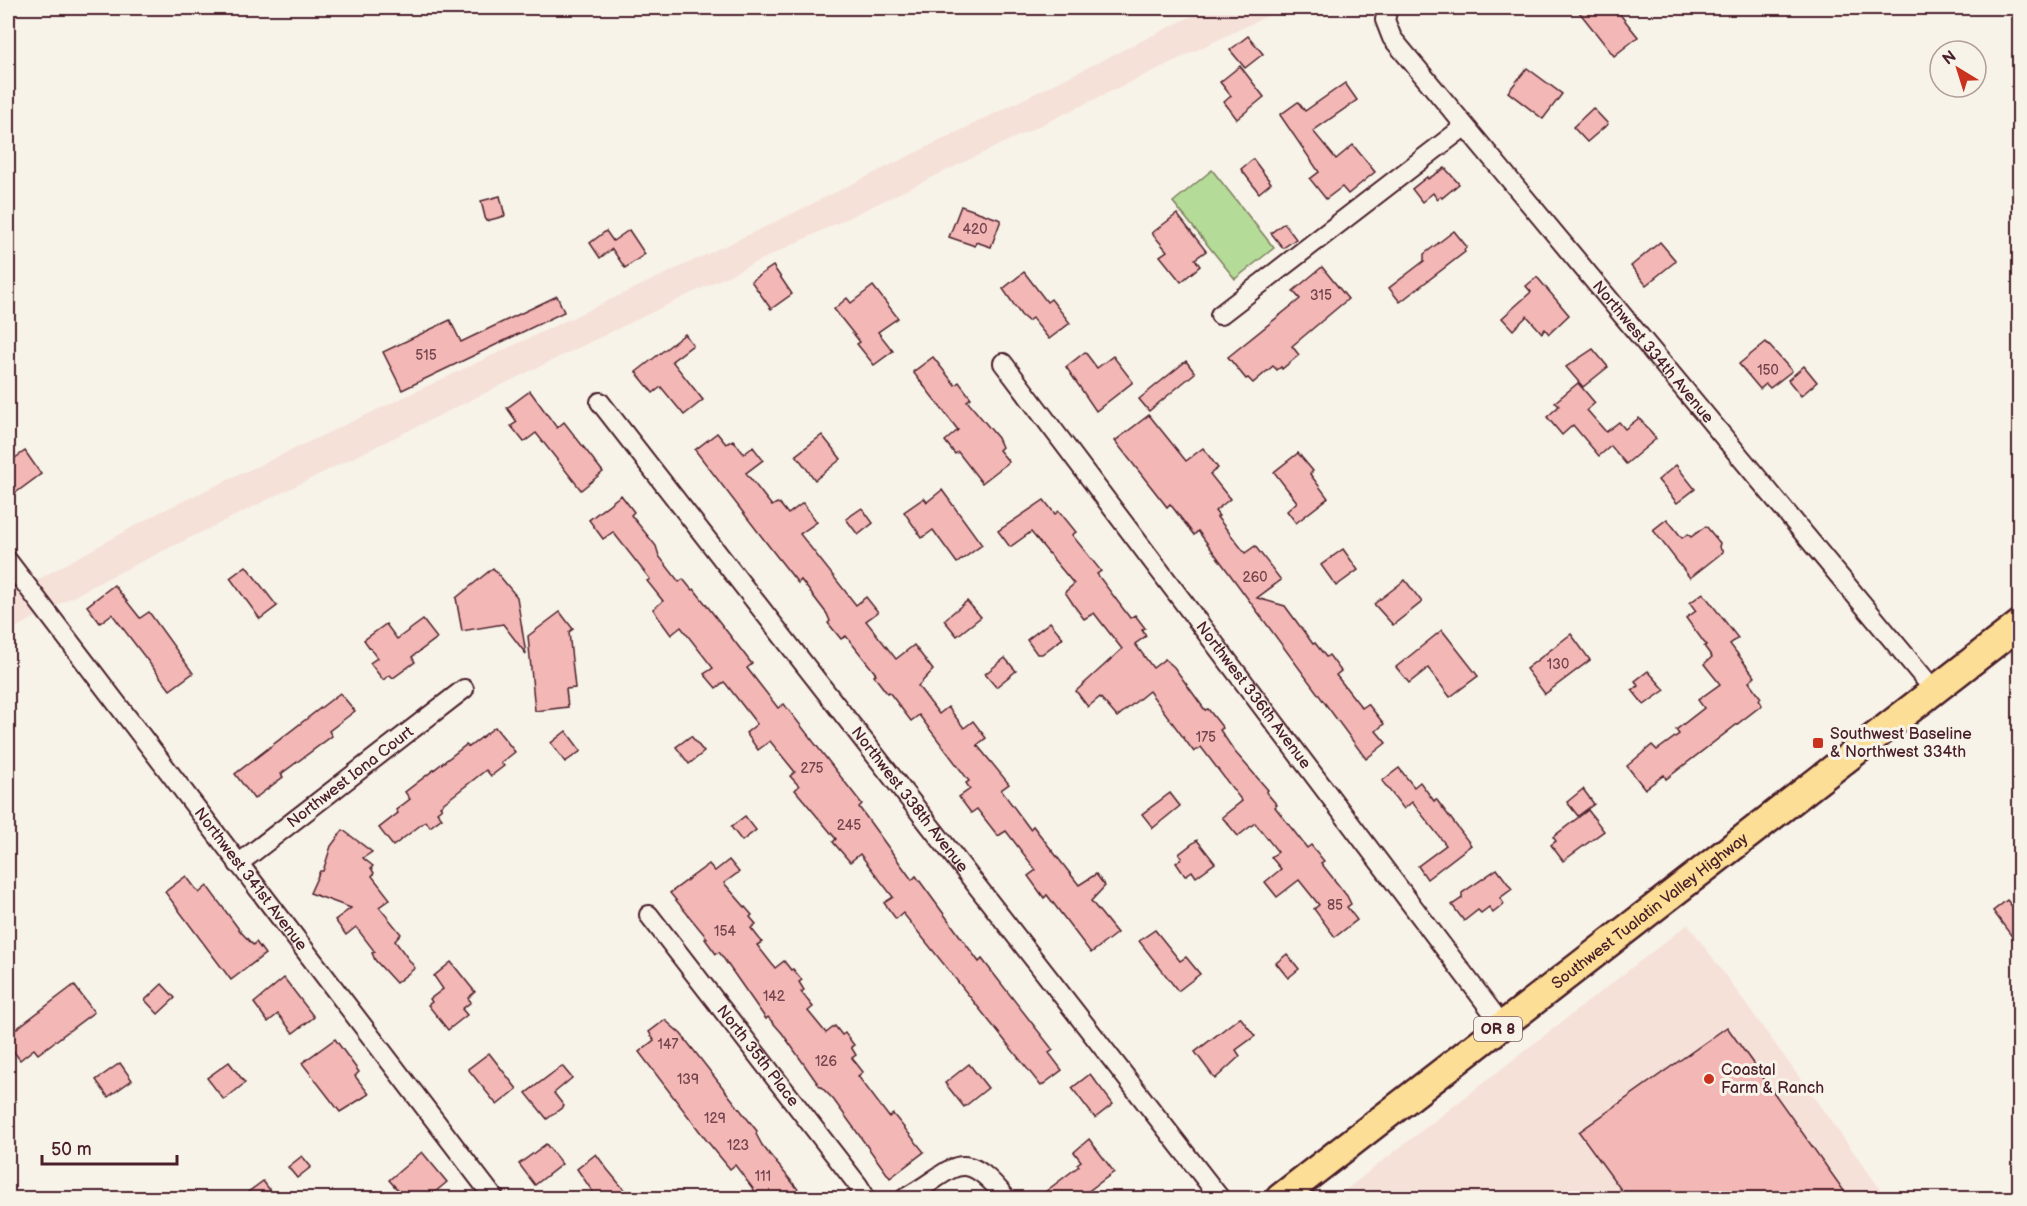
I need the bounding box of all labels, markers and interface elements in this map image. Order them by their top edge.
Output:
north arrow [1928,39,1988,99]
text: N [1939,47,1960,70]
house number: 420 [962,221,988,238]
street label: Northwest 334th Avenue [1588,277,1718,427]
house number: 315 [1310,287,1332,304]
house number: 515 [415,347,437,364]
house number: 150 [1757,362,1779,379]
house number: 260 [1242,569,1268,586]
street label: Northwest 336th Avenue [1192,618,1315,773]
house number: 130 [1547,656,1569,673]
street label: Northwest Iona Court [283,722,417,832]
street label: Northwest 338th Avenue [847,723,972,876]
place label: Southwest Baseline & Northwest 334th [1830,725,1972,762]
house number: 175 [1196,729,1216,746]
marker: Southwest Baseline & Northwest 334th [1811,736,1825,750]
house number: 275 [800,760,824,777]
street label: Northwest 341st Avenue [190,804,311,955]
house number: 245 [837,817,861,834]
street label: Southwest Tualatin Valley Highway [1548,829,1752,993]
house number: 85 [1327,897,1343,914]
house number: 154 [714,923,736,940]
house number: 142 [763,988,786,1005]
street label: North 35th Place [713,1001,803,1111]
road number: OR 8 [1474,1017,1522,1041]
house number: 147 [658,1036,679,1053]
house number: 126 [815,1053,838,1070]
place label: Coastal Farm & Ranch [1721,1061,1824,1098]
house number: 139 [677,1071,699,1088]
marker: Coastal Farm & Ranch [1702,1072,1716,1086]
house number: 129 [704,1110,726,1127]
scale bar [42,1128,177,1166]
house number: 123 [727,1137,749,1154]
text: 50 m [51,1139,92,1160]
house number: 111 [755,1168,771,1185]

